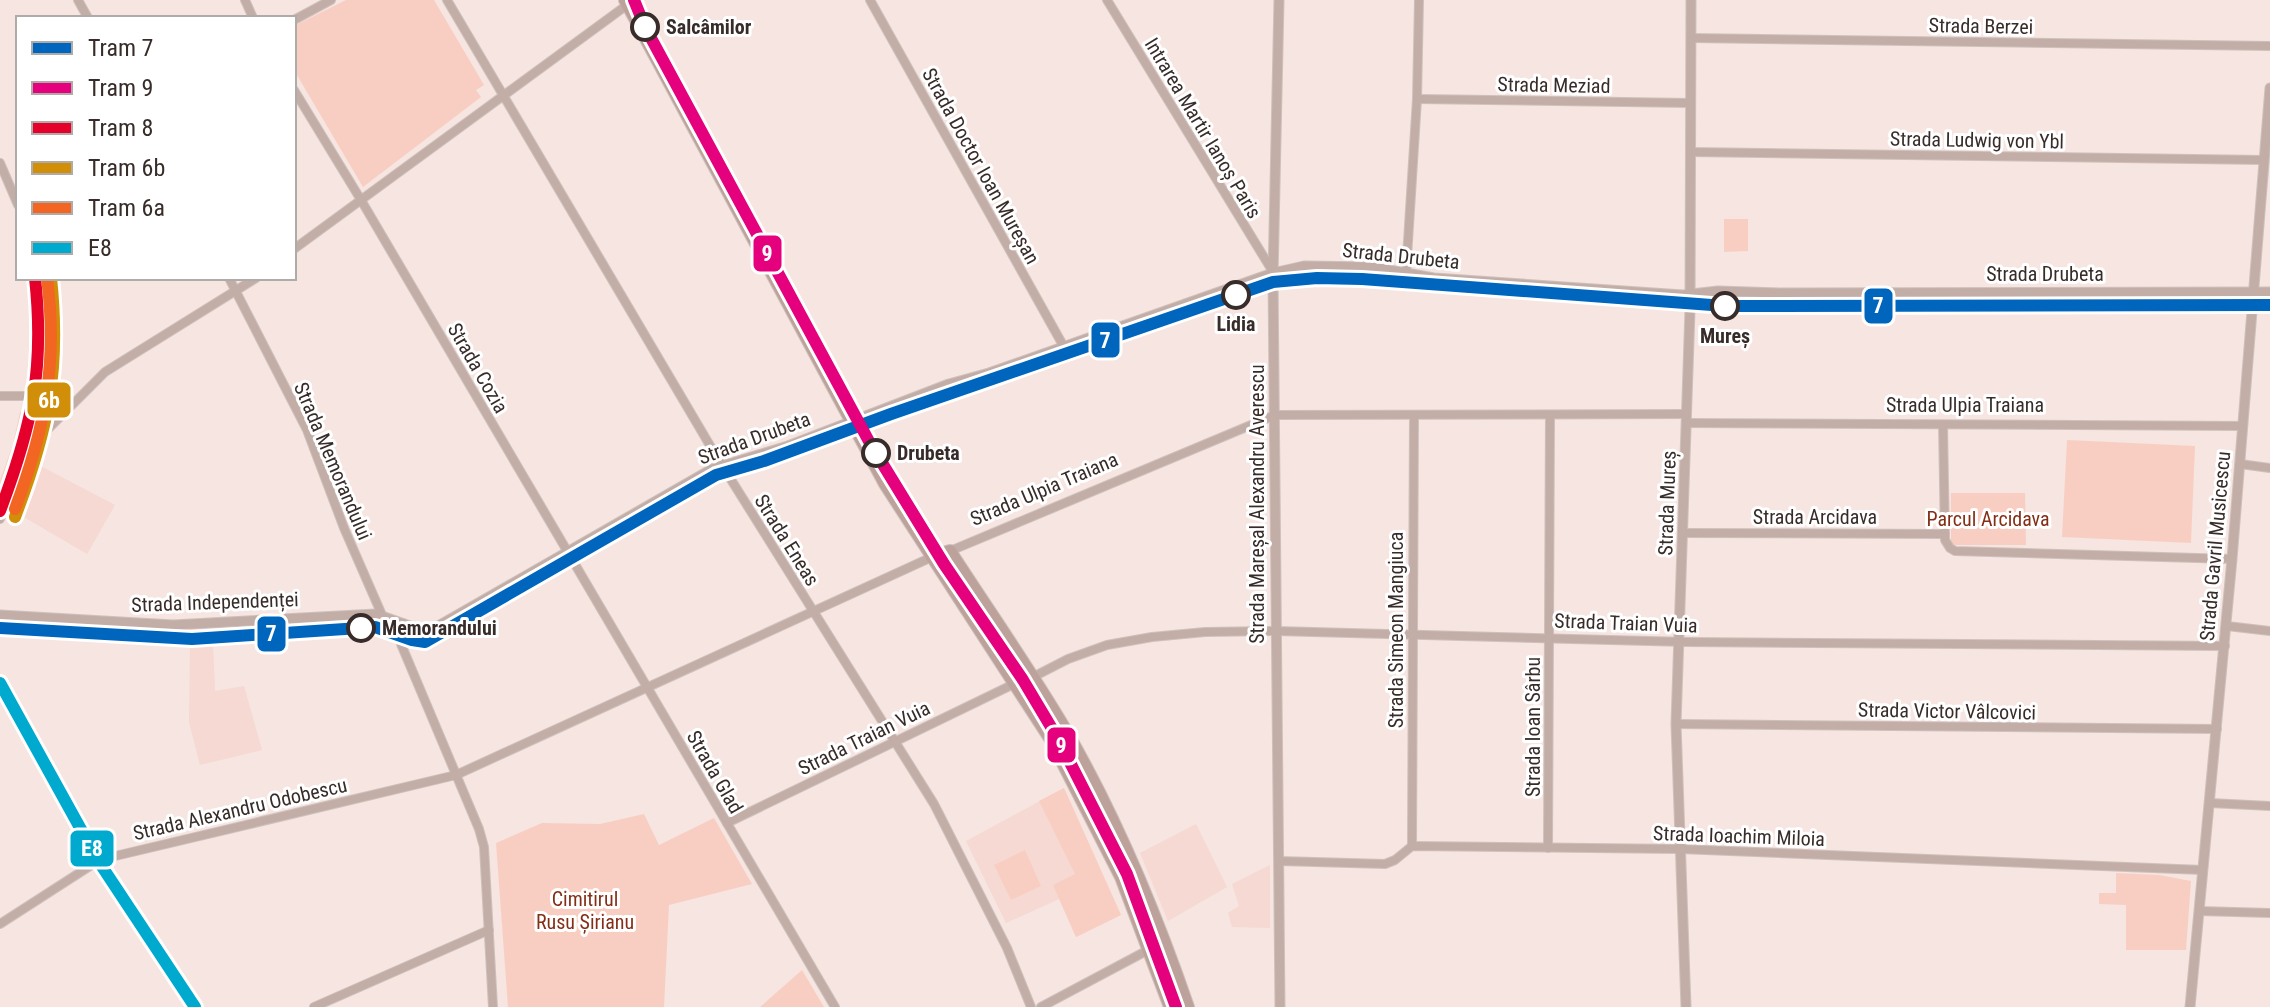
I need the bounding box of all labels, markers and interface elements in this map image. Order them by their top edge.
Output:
marker: Salcâmilor [631,13,659,41]
street label: Strada Berzei [1928,13,2034,39]
place label: Salcâmilor [666,15,752,39]
legend [16,16,296,280]
street label: Intrarea Martir Ianoș Paris [1140,33,1266,223]
text: Tram 7 [88,34,153,62]
street label: Strada Doctor Ioan Mureșan [917,64,1045,268]
street label: Strada Meziad [1497,72,1611,98]
text: Tram 9 [88,74,153,102]
text: Tram 8 [88,114,153,142]
street label: Strada Ludwig von Ybl [1890,126,2064,154]
text: Tram 6b [88,154,165,182]
text: Tram 6a [88,194,165,222]
text: E8 [88,234,112,262]
line badge: 9 [752,234,783,273]
street label: Strada Drubeta [1341,238,1461,274]
text: 9 [761,241,773,266]
street label: Strada Drubeta [1986,262,2104,286]
marker: Lidia [1222,281,1250,309]
line badge: 7 [1863,287,1894,325]
marker: Mureș [1711,292,1739,320]
text: 7 [1872,293,1884,318]
place label: Lidia [1217,312,1255,336]
street label: Strada Cozia [443,319,513,417]
line badge: 7 [1090,321,1121,359]
place label: Mureș [1700,324,1750,349]
text: 7 [1099,328,1111,353]
street label: Strada Mareșal Alexandru Averescu [1245,364,1269,644]
street label: Strada Memorandului [289,379,377,543]
line badge: 6b [26,381,72,419]
text: 6b [38,388,60,413]
street label: Strada Ulpia Traiana [1886,393,2044,417]
street label: Strada Drubeta [695,407,813,469]
marker: Drubeta [862,439,890,467]
place label: Drubeta [897,441,960,465]
street label: Strada Ulpia Traiana [967,447,1121,531]
street label: Strada Mureș [1653,450,1681,556]
street label: Strada Gavril Musicescu [2195,450,2235,642]
street label: Strada Eneas [749,490,825,590]
street label: Strada Arcidava [1753,505,1877,529]
park label: Parcul Arcidava [1926,507,2050,531]
street label: Strada Simeon Mangiuca [1384,532,1408,728]
street label: Strada Independenței [131,587,299,618]
street label: Strada Traian Vuia [1554,609,1698,637]
marker: Memorandului [347,614,375,642]
line badge: 7 [256,615,287,653]
place label: Memorandului [382,616,497,640]
text: 7 [265,621,277,646]
street label: Strada Ioan Sârbu [1521,657,1545,797]
street label: Strada Traian Vuia [794,696,934,780]
street label: Strada Victor Vâlcovici [1858,697,2036,725]
street label: Strada Glad [682,726,748,818]
line badge: 9 [1046,726,1077,764]
text: 9 [1055,733,1067,758]
street label: Strada Alexandru Odobescu [131,773,349,845]
street label: Strada Ioachim Miloia [1653,821,1825,851]
line badge: E8 [69,829,115,868]
text: E8 [81,836,103,861]
park label: Cimitirul Rusu Șirianu [536,887,634,934]

